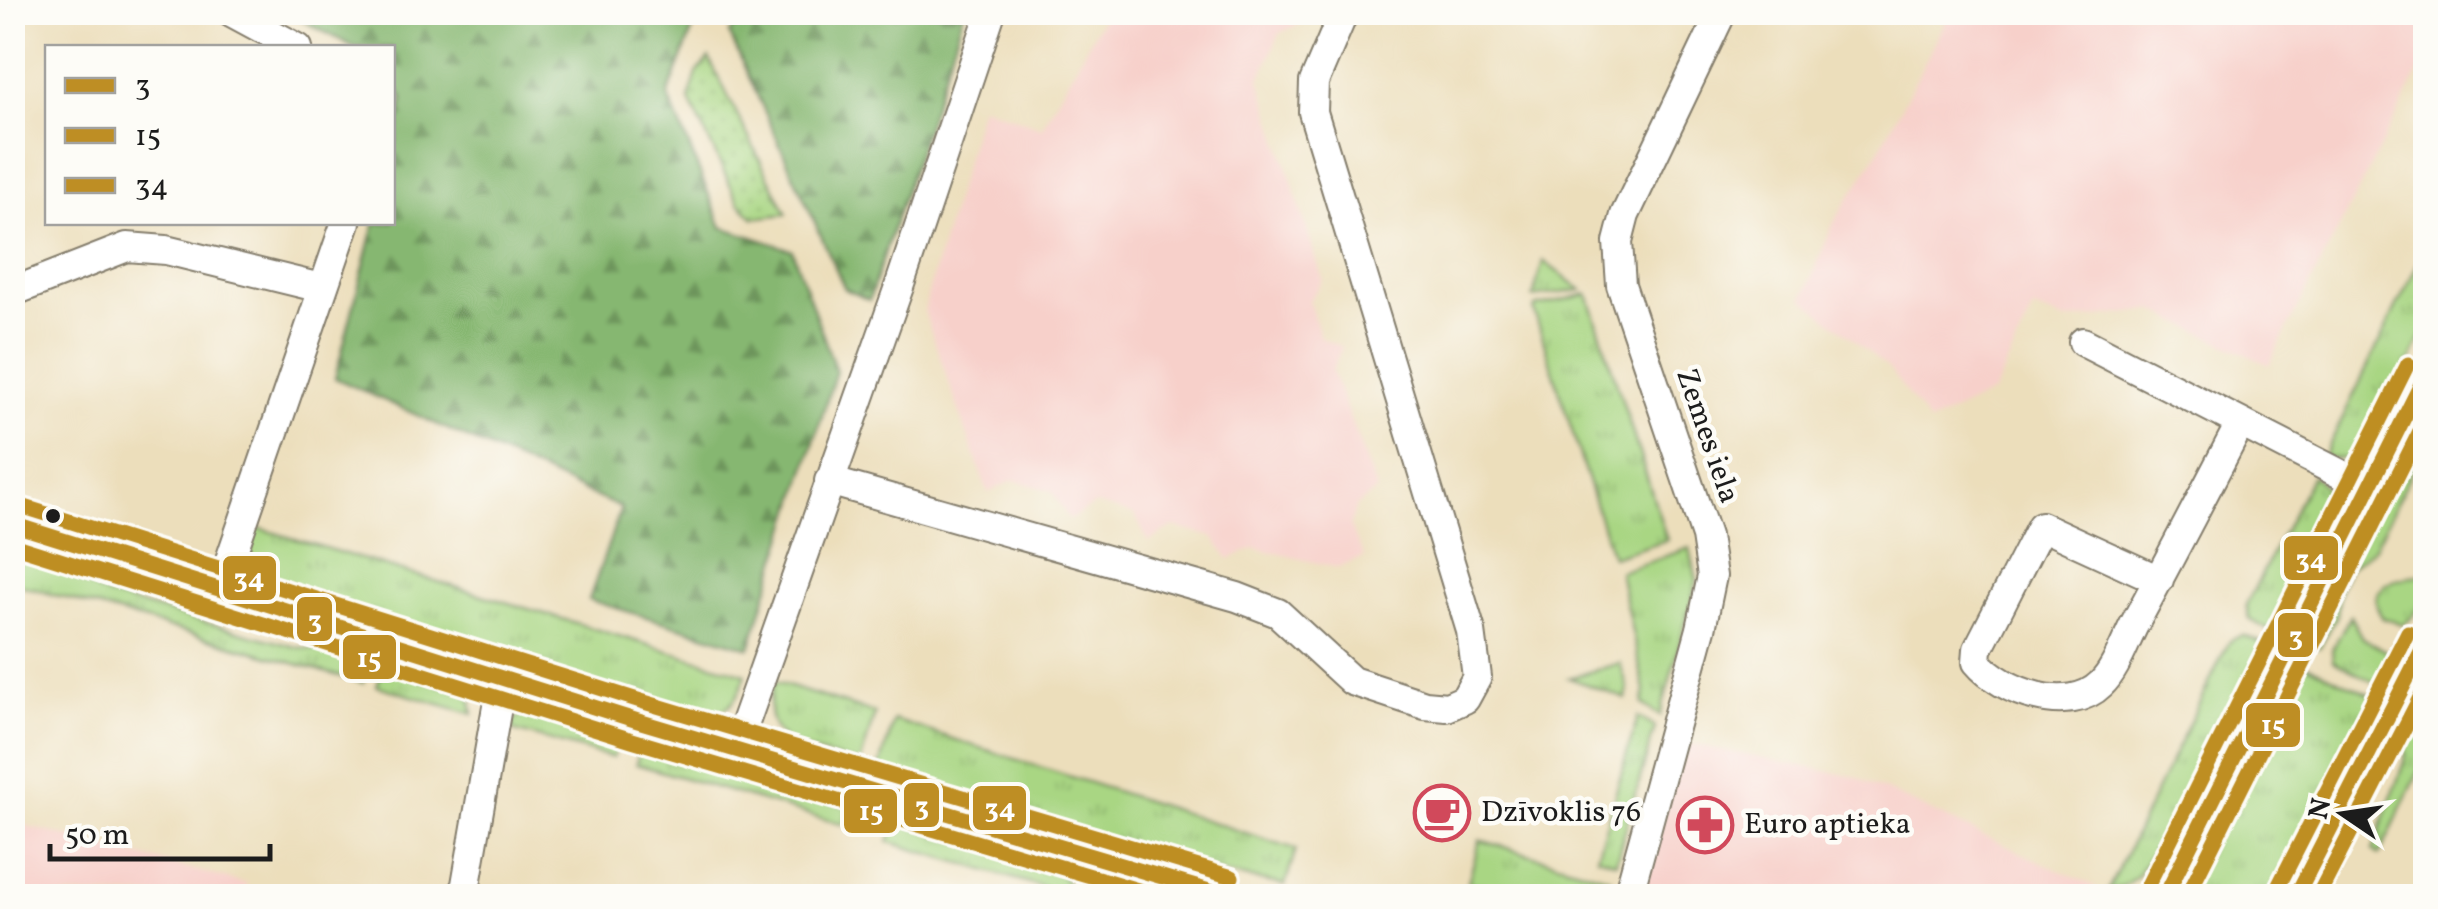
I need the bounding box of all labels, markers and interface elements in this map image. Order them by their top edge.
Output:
legend [45,45,395,225]
text: 3 [135,66,150,108]
text: 15 [135,116,161,158]
text: 34 [135,166,168,208]
street label: Zemes iela [1664,363,1750,509]
unlabelled marker [43,506,63,526]
line badge: 34 [2282,534,2340,582]
text: 34 [2295,541,2327,580]
line badge: 34 [221,554,278,602]
text: 34 [233,560,265,599]
line badge: 3 [295,595,334,643]
text: 3 [308,602,322,641]
line badge: 3 [2276,611,2315,659]
text: 3 [2289,618,2303,657]
line badge: 15 [341,633,398,681]
text: 15 [357,640,381,679]
line badge: 15 [2244,701,2302,749]
text: 15 [2261,707,2285,746]
north arrow [2293,764,2393,864]
line badge: 3 [902,781,941,829]
cafe icon: Dzīvoklis 76 [1412,783,1472,843]
line badge: 34 [971,784,1028,832]
line badge: 15 [842,787,899,835]
text: 3 [915,788,929,827]
text: 34 [984,790,1016,829]
place label: Dzīvoklis 76 [1481,792,1641,834]
text: 15 [859,793,883,832]
pharmacy icon: Euro aptieka [1675,795,1735,855]
text: N [2300,795,2342,823]
scale bar [50,799,270,861]
place label: Euro aptieka [1744,804,1911,846]
text: 50 m [65,815,129,857]

